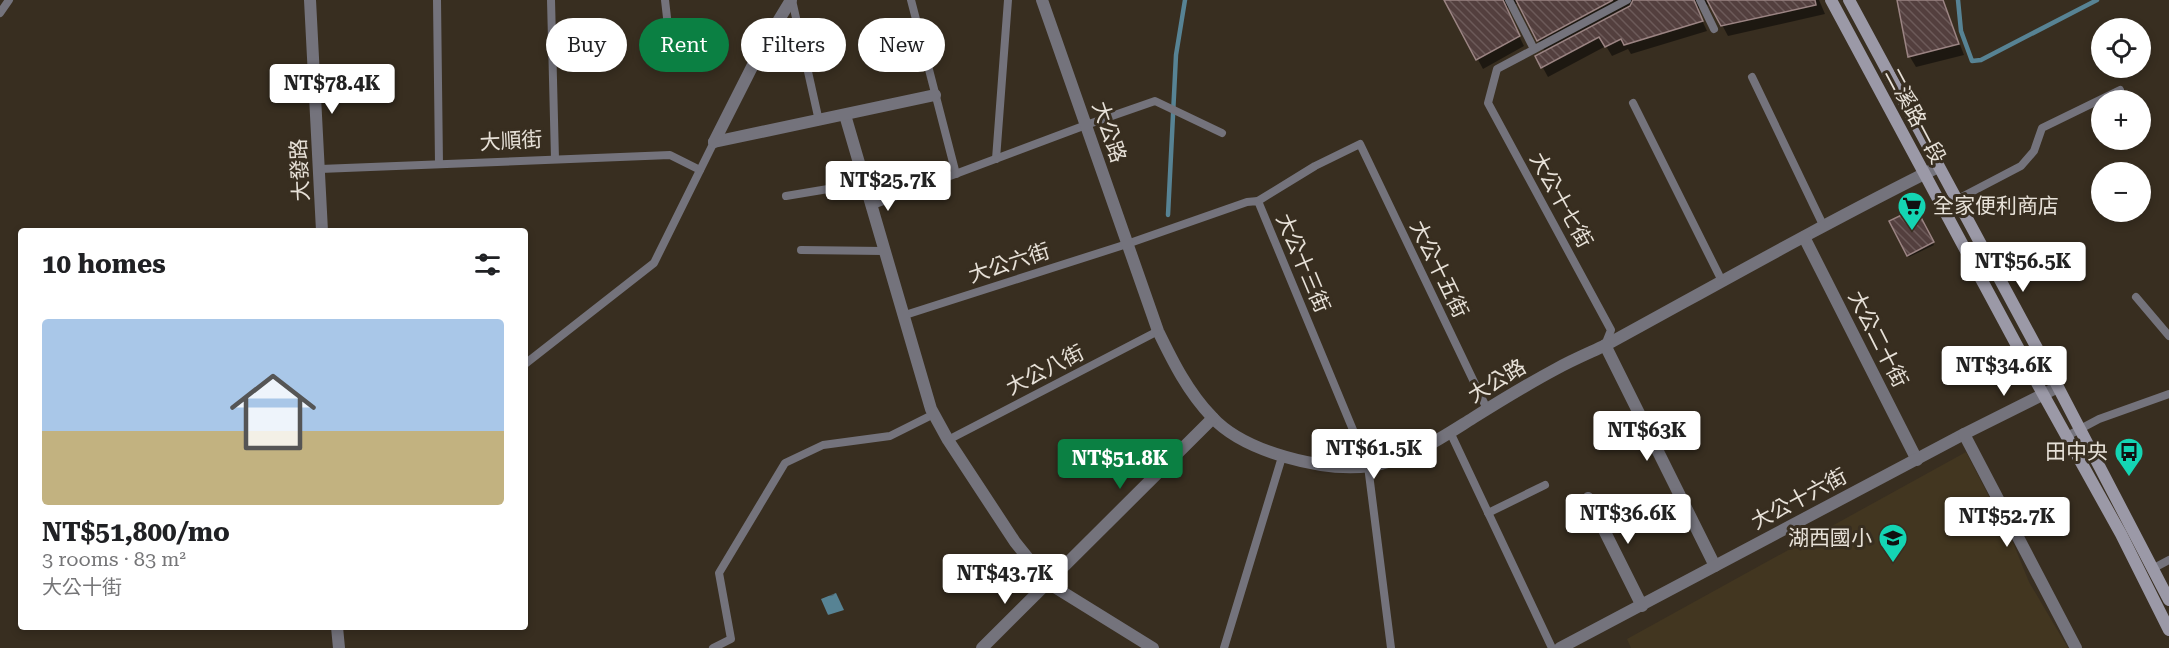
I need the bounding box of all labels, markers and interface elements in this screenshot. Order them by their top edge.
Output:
chip: Buy [546,18,627,72]
chip: Rent [639,18,729,72]
chip: Filters [741,18,846,72]
chip: New [858,18,945,72]
map controls [2091,18,2151,222]
button: locate [2091,18,2151,78]
pin: NT$78.4K [270,64,394,115]
street label: 二溪路一段 [1880,64,1950,168]
text: NT$78.4K [284,71,380,95]
button: + [2091,90,2151,150]
street label: 大公路 [1087,98,1131,166]
street label: 大順街 [479,127,543,155]
street label: 大發路 [286,138,314,202]
street label: 大公十七街 [1525,148,1597,252]
pin: NT$25.7K [826,161,950,212]
button: − [2091,162,2151,222]
text: NT$25.7K [840,168,936,192]
supermarket icon: 全家便利商店 [1896,190,1928,232]
place label: 全家便利商店 [1933,194,2059,218]
street label: 大公十三街 [1271,210,1335,316]
street label: 大公十五街 [1405,217,1473,321]
street label: 大公六街 [965,239,1053,287]
pin: NT$56.5K [1961,242,2085,293]
icon: filters [471,248,504,281]
text: 10 homes [42,249,166,279]
text: NT$56.5K [1975,249,2071,273]
street label: 大公二十街 [1843,287,1913,391]
street label: 大公八街 [1002,340,1088,400]
pin: NT$34.6K [1942,346,2066,397]
text: NT$34.6K [1956,353,2052,377]
street label: 大公路 [1464,354,1530,408]
icon: home [219,358,327,466]
pin: NT$63K [1598,411,1696,462]
text: NT$63K [1607,418,1687,442]
pin: NT$61.5K [1312,429,1436,480]
text: NT$61.5K [1326,436,1422,460]
bus stop icon: 田中央 [2113,436,2145,478]
pin: NT$51.8K [1058,439,1182,490]
place label: 田中央 [2045,440,2108,464]
text: NT$51.8K [1072,446,1168,470]
street label: 大公十六街 [1747,464,1851,534]
pin: NT$36.6K [1566,494,1690,545]
pin: NT$52.7K [1945,497,2069,548]
text: NT$36.6K [1580,501,1676,525]
text: NT$52.7K [1959,504,2055,528]
text: NT$51,800/mo [42,517,230,547]
school or university icon: 湖西國小 [1877,522,1909,564]
place label: 湖西國小 [1788,526,1872,550]
text: 3 rooms · 83 m² [42,547,186,571]
pin: NT$43.7K [943,554,1067,605]
text: NT$43.7K [957,561,1053,585]
text: 大公十街 [42,575,122,599]

